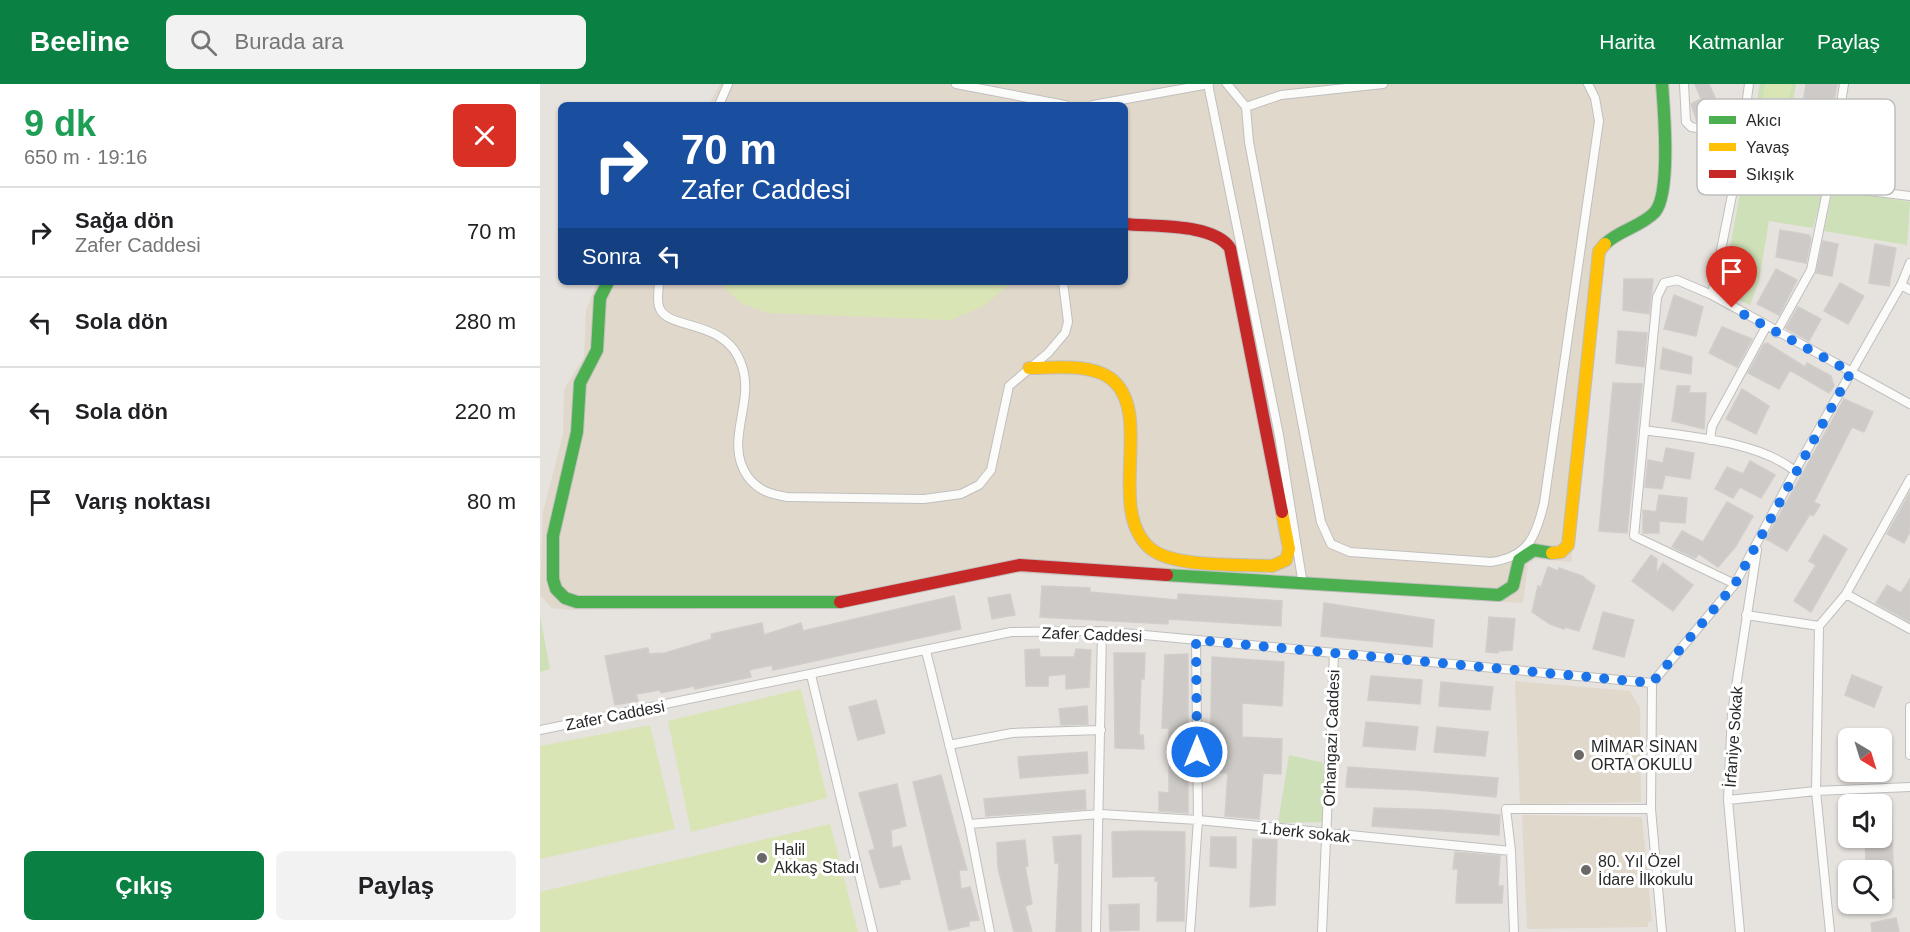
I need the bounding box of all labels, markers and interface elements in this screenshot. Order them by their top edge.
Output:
search box [166,15,586,69]
text: Beeline [30,26,130,57]
icon: search [187,26,220,59]
text: Burada ara [235,29,343,54]
text: Harita [1599,30,1655,53]
text: Katmanlar [1688,30,1784,53]
text: Paylaş [1817,30,1880,53]
legend [1697,99,1895,195]
text: 9 dk [24,103,96,144]
button: close [453,104,516,167]
text: Akıcı [1746,112,1782,129]
icon: right [582,126,660,204]
text: 70 m [681,126,777,173]
text: Yavaş [1746,139,1789,156]
text: 650 m · 19:16 [24,146,147,168]
text: Sıkışık [1746,166,1795,183]
text: Zafer Caddesi [681,175,851,205]
text: Sağa dön [75,208,174,233]
icon: right [24,216,57,249]
text: 70 m [467,219,516,244]
text: Zafer Caddesi [75,234,201,256]
icon: left [653,240,686,273]
text: Sonra [582,244,641,269]
pin [1706,246,1757,308]
icon: arrive [1715,255,1748,288]
icon: left [24,306,57,339]
text: Sola dön [75,309,168,334]
text: 280 m [455,309,516,334]
icon: left [24,396,57,429]
text: Sola dön [75,399,168,424]
text: 220 m [455,399,516,424]
icon: arrive [24,486,57,519]
text: Varış noktası [75,489,211,514]
text: 80 m [467,489,516,514]
street label: Zafer Caddesi [1041,624,1142,645]
street label: Orhangazi Caddesi [1321,669,1342,807]
street label: İrfaniye Sokak [1720,685,1746,788]
street label: Zafer Caddesi [564,698,666,733]
position arrow [1165,720,1229,784]
north arrow [1838,728,1892,782]
map controls [1838,728,1892,914]
place label: MİMAR SİNAN ORTA OKULU [1591,737,1698,773]
marker: MİMAR SİNAN ORTA OKULU [1572,748,1586,762]
button: sound [1838,794,1892,848]
street label: 1.berk sokak [1259,819,1352,846]
place label: Halil Akkaş Stadı [774,841,859,876]
button: Çıkış [24,851,264,920]
button: Paylaş [276,851,516,920]
marker: Halil Akkaş Stadı [755,851,769,865]
place label: 80. Yıl Özel İdare İlkokulu [1598,853,1693,888]
button: search [1838,860,1892,914]
marker: 80. Yıl Özel İdare İlkokulu [1579,863,1593,877]

